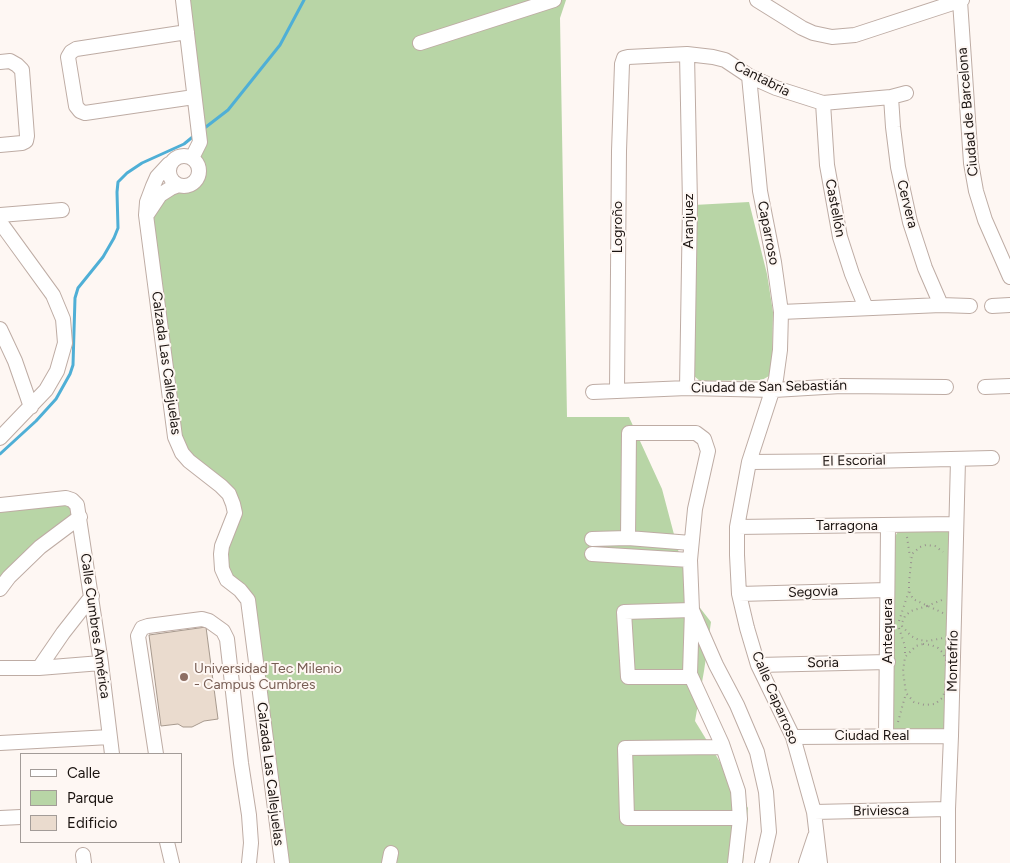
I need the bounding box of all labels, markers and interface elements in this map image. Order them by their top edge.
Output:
street label: Ciudad de Barcelona [954,47,982,177]
street label: Cantabria [731,58,793,100]
street label: Castellón [821,178,849,238]
street label: Cervera [893,178,921,230]
street label: Aranjuez [681,193,697,249]
street label: Caparroso [754,200,782,266]
street label: Logroño [610,201,626,253]
street label: Calzada Las Callejuelas [148,290,184,436]
street label: Ciudad de San Sebastián [691,377,847,397]
street label: El Escorial [822,452,886,470]
street label: Tarragona [816,518,878,534]
street label: Calle Cumbres América [76,552,114,700]
street label: Segovia [788,583,838,601]
street label: Antequera [880,598,896,664]
street label: Montefrío [944,630,962,692]
street label: Calle Caparroso [748,649,802,747]
street label: Soria [807,654,839,672]
place label: Universidad Tec Milenio - Campus Cumbres [194,661,342,694]
marker: Universidad Tec Milenio - Campus Cumbres [178,671,190,683]
street label: Calzada Las Callejuelas [253,701,287,847]
street label: Ciudad Real [835,728,909,744]
legend [20,753,182,843]
text: Calle [67,764,100,782]
text: Parque [67,789,114,807]
street label: Briviesca [853,802,909,820]
text: Edificio [67,814,117,832]

